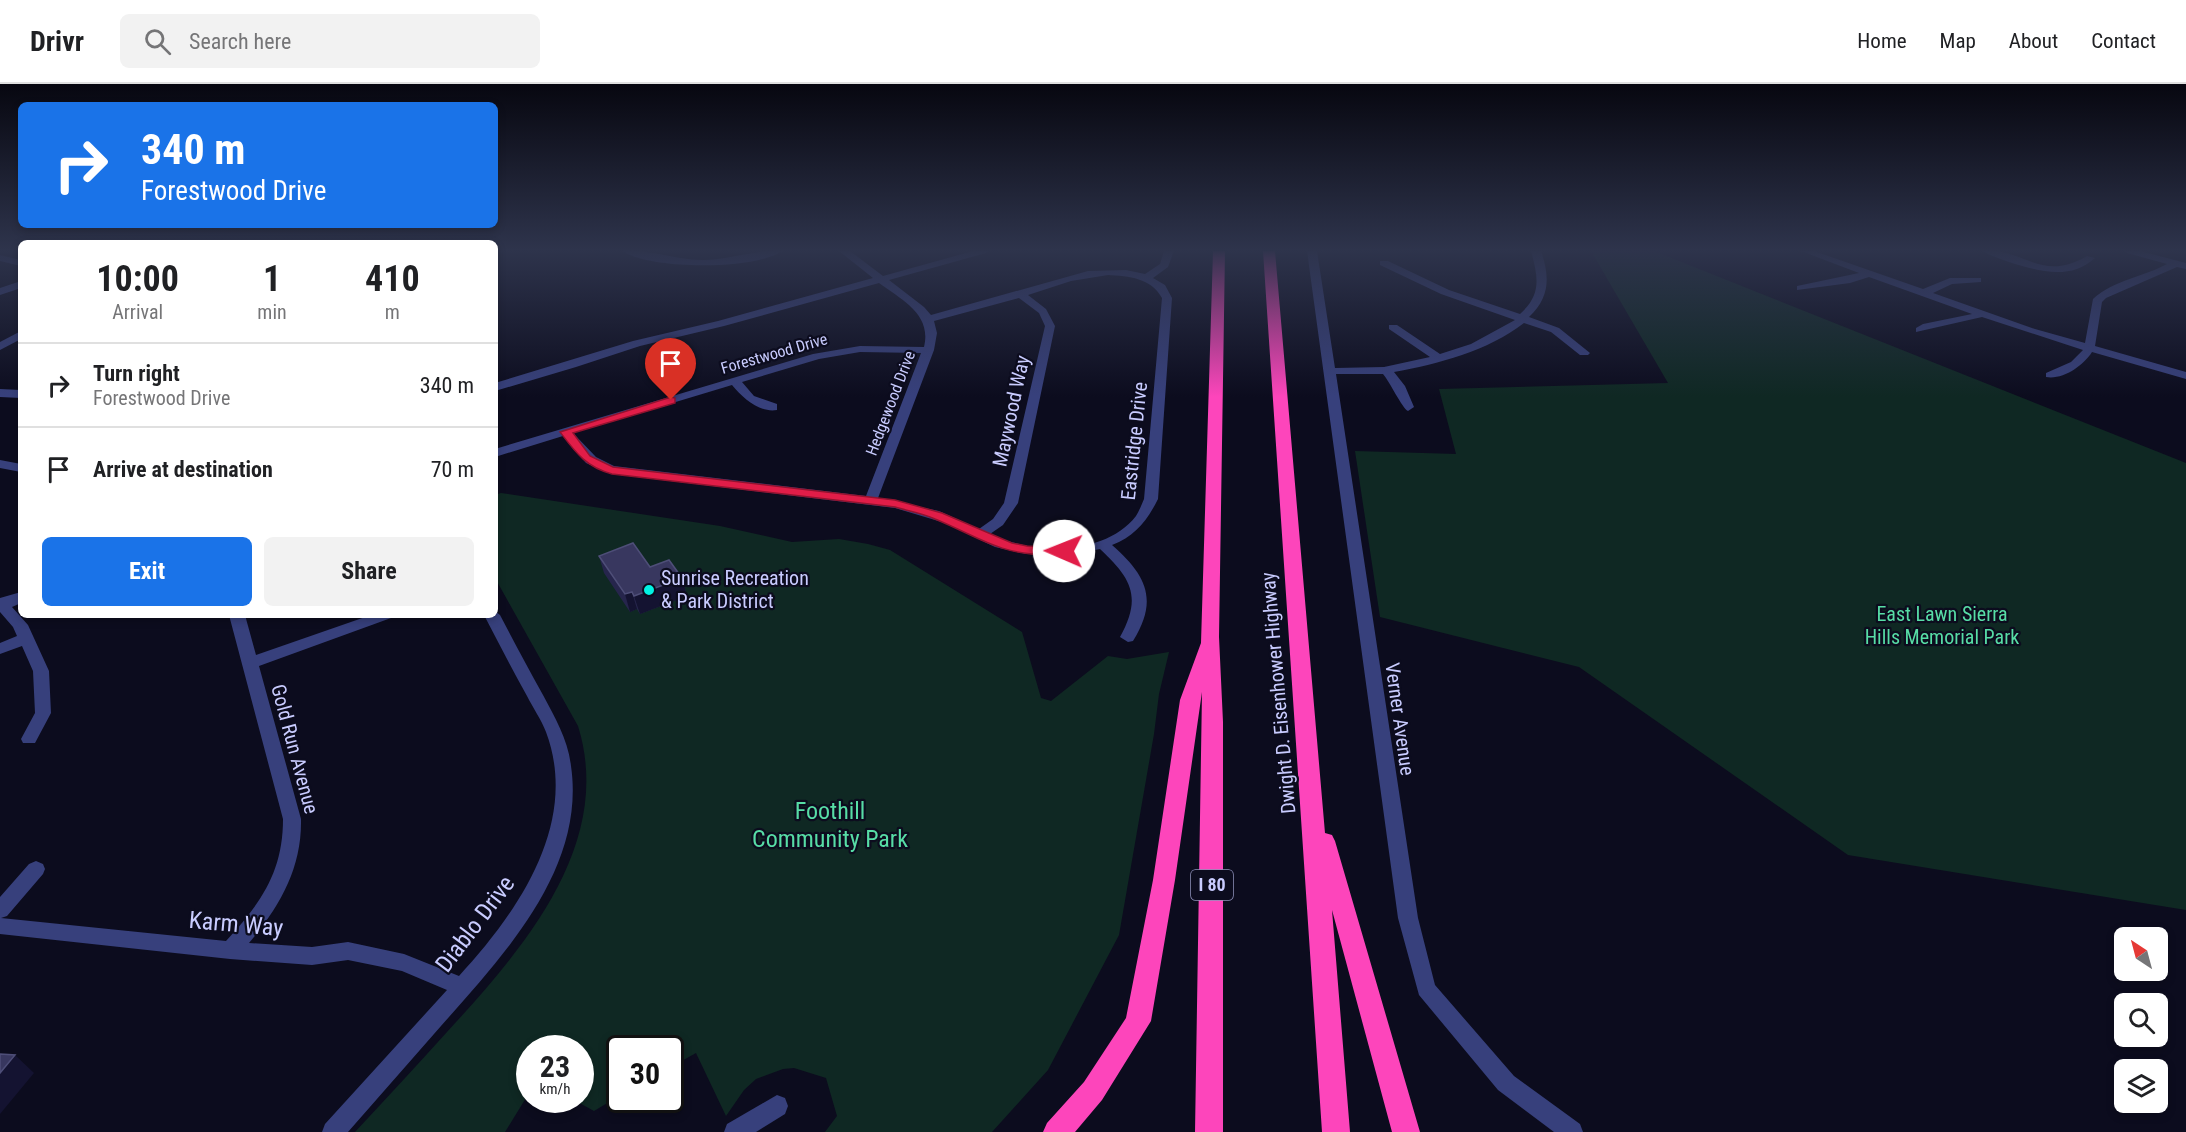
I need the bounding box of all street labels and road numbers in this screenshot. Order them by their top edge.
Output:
street label: Forestwood Drive [719,329,830,378]
street label: Hedgewood Drive [862,348,919,458]
street label: Maywood Way [988,353,1034,469]
street label: Eastridge Drive [1116,381,1152,501]
street label: Dwight D. Eisenhower Highway [1255,571,1301,815]
street label: Verner Avenue [1380,661,1420,777]
street label: Gold Run Avenue [266,682,324,816]
street label: Diablo Drive [430,870,520,978]
road number: I 80 [1191,870,1233,900]
street label: Karm Way [188,906,284,942]

